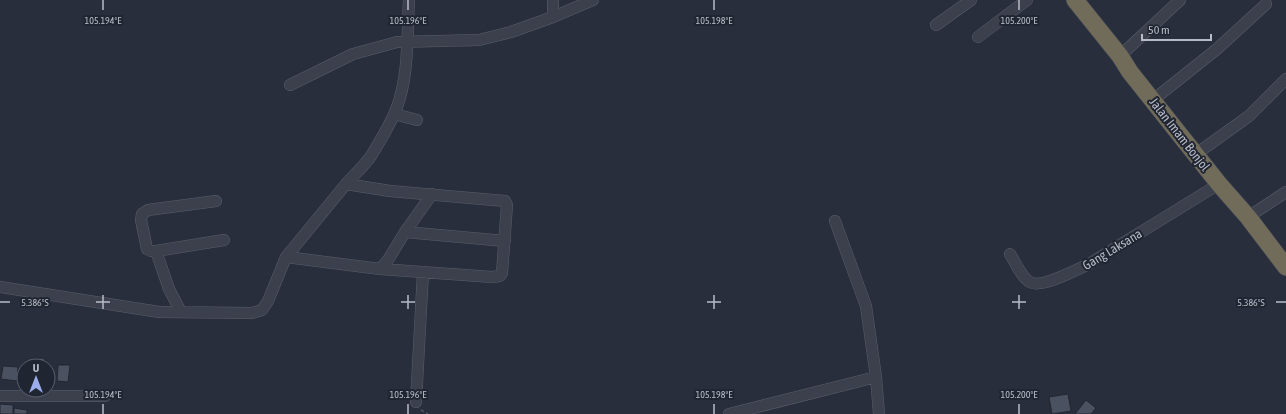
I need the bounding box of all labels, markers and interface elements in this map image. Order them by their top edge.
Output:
text: 105.194°E [85,15,122,26]
text: 105.196°E [390,15,427,26]
text: 105.198°E [696,15,733,26]
text: 105.200°E [1001,15,1038,26]
scale bar [1142,16,1211,42]
text: 50 m [1148,23,1170,37]
street label: Jalan Imam Bonjol [1146,95,1213,174]
street label: Gang Laksana [1080,226,1145,273]
text: 5.386°S [21,297,49,308]
text: 5.386°S [1237,297,1265,308]
north arrow [16,358,56,398]
text: U [33,362,39,374]
text: 105.194°E [85,389,122,400]
text: 105.196°E [390,389,427,400]
text: 105.198°E [696,389,733,400]
text: 105.200°E [1001,389,1038,400]

